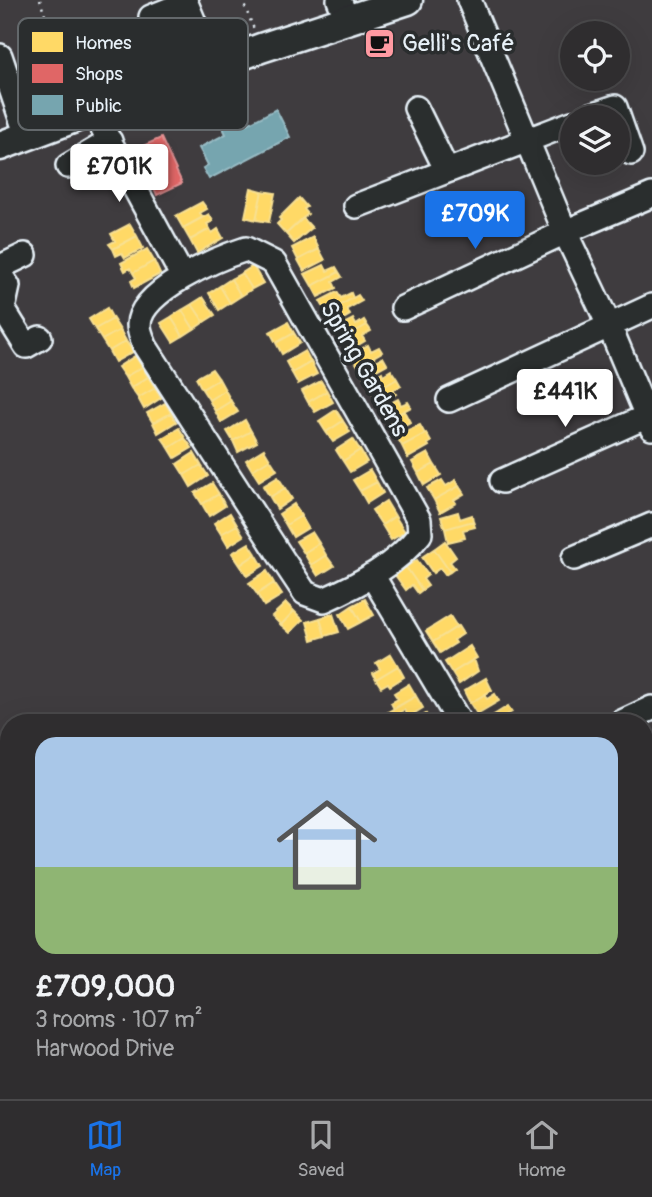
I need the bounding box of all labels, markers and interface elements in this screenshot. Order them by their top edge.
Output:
legend [18,18,248,130]
map controls [560,21,630,175]
button: locate [560,21,630,91]
cafe icon: Gelli's Café [362,26,396,60]
place label: Gelli's Café [402,29,515,58]
text: Homes [75,31,132,55]
text: Shops [75,62,123,86]
text: Public [75,94,122,118]
button: layers [560,105,630,175]
pin: £701K [70,144,168,204]
text: £701K [86,152,152,181]
pin: £709K [426,191,524,251]
text: £709K [441,199,509,228]
street label: Spring Gardens [314,296,414,442]
pin: £441K [516,370,614,429]
text: £441K [533,377,597,406]
icon: home [264,782,390,908]
text: £709,000 [35,968,175,1005]
text: 3 rooms · 107 m² [35,1005,203,1034]
text: Harwood Drive [35,1034,174,1063]
tab: Map [86,1116,124,1182]
tab: Saved [297,1116,345,1182]
tab: Home [518,1116,566,1182]

